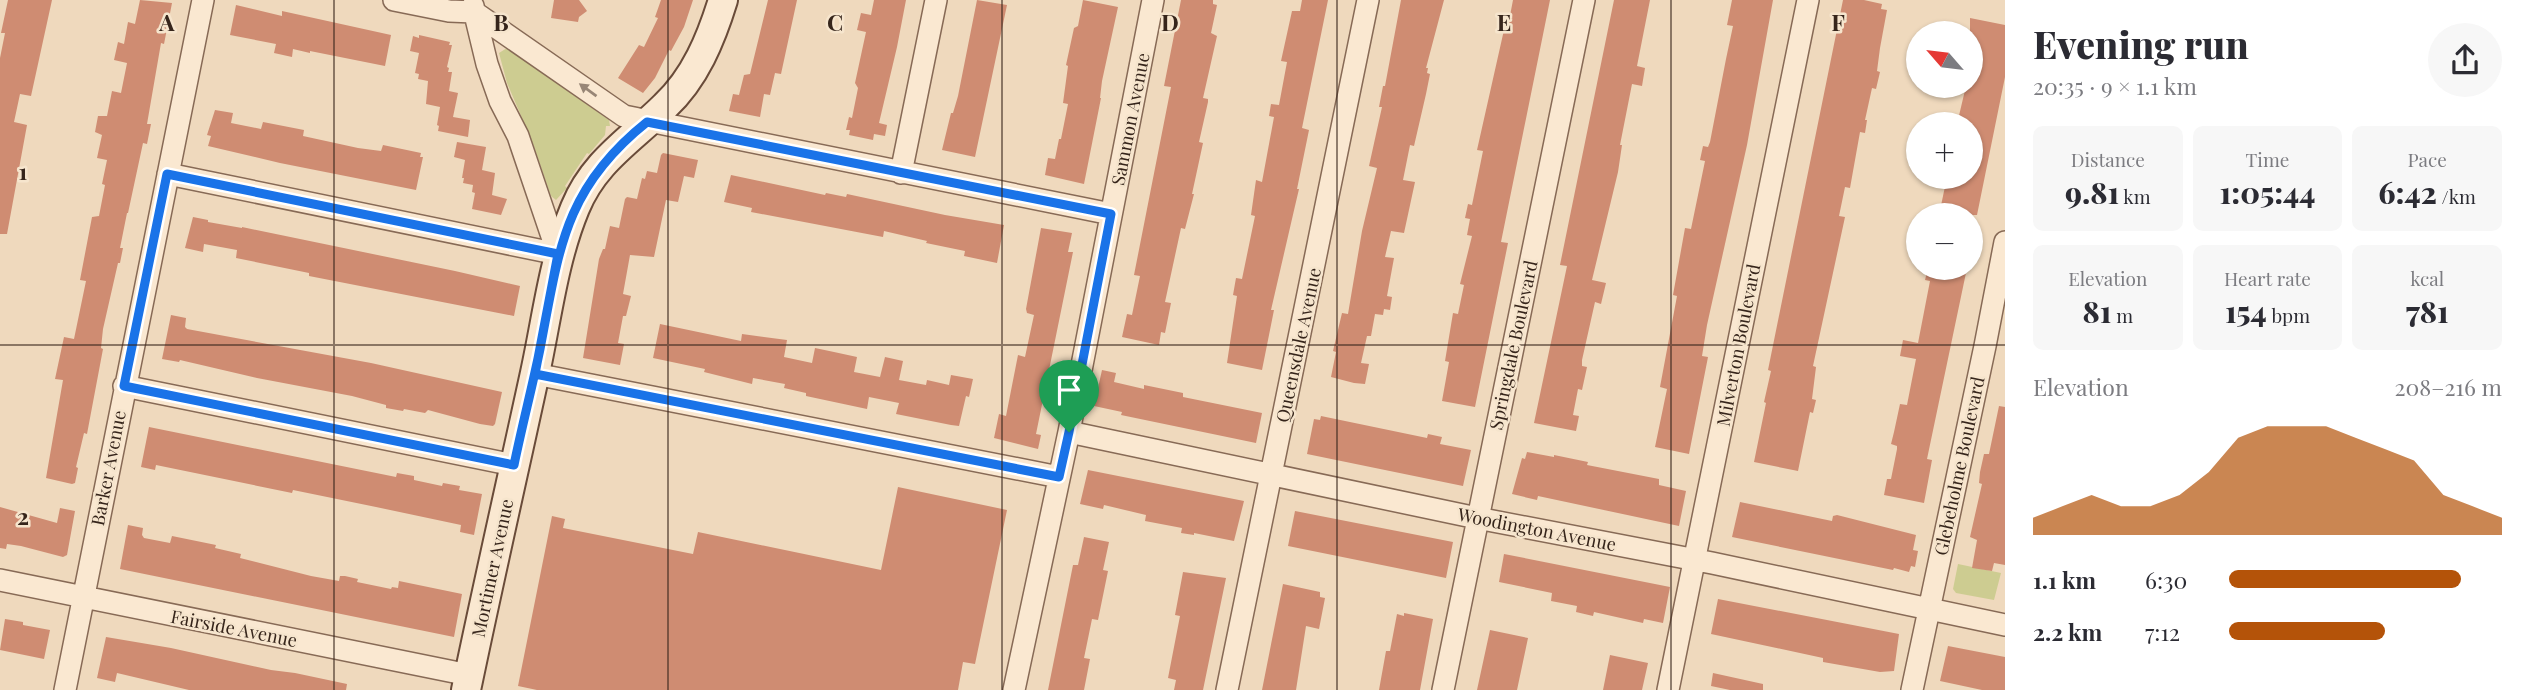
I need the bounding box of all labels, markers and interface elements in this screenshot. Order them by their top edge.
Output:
text: A [158,6,175,37]
text: B [493,6,509,37]
text: C [827,6,843,37]
text: D [1161,6,1179,37]
text: E [1497,6,1511,37]
text: F [1831,6,1845,37]
text: Evening run [2033,18,2249,69]
north arrow [1906,21,1983,98]
map controls [1906,21,1983,280]
button: share [2428,23,2502,97]
street label: Sammon Avenue [1105,51,1155,187]
text: 20:35 · 9 × 1.1 km [2033,70,2197,101]
one-way arrow [579,83,597,97]
button: + [1906,112,1983,189]
text: Distance [2071,146,2145,172]
text: Time [2246,146,2289,172]
text: Pace [2408,146,2447,172]
text: 1 [19,155,28,186]
text: 9.81 [2065,172,2119,212]
text: 1:05:44 [2220,172,2315,212]
text: 6:42 [2378,172,2437,212]
text: km [2119,183,2151,209]
text: /km [2437,183,2476,209]
button: − [1906,203,1983,280]
street label: Springdale Boulevard [1483,258,1543,432]
street label: Milverton Boulevard [1711,261,1766,428]
street label: Queensdale Avenue [1270,265,1326,425]
text: Elevation [2068,265,2147,291]
text: Heart rate [2224,265,2311,291]
text: kcal [2410,265,2444,291]
text: 81 [2083,291,2111,331]
text: 154 [2225,291,2267,331]
text: 781 [2406,291,2449,331]
text: m [2111,302,2133,328]
text: bpm [2267,302,2310,328]
pin [1039,360,1099,432]
icon: arrive [1050,371,1088,409]
text: Elevation [2033,371,2129,402]
text: 208–216 m [2395,371,2502,402]
street label: Glebeholme Boulevard [1928,374,1990,558]
street label: Barker Avenue [85,408,131,528]
street label: Mortimer Avenue [466,497,518,639]
text: 2 [17,500,29,531]
street label: Woodington Avenue [1455,502,1618,556]
text: 1.1 km [2033,564,2096,595]
text: 6:30 [2145,564,2187,595]
street label: Fairside Avenue [169,604,299,652]
text: 2.2 km [2033,616,2102,647]
text: 7:12 [2145,616,2180,647]

